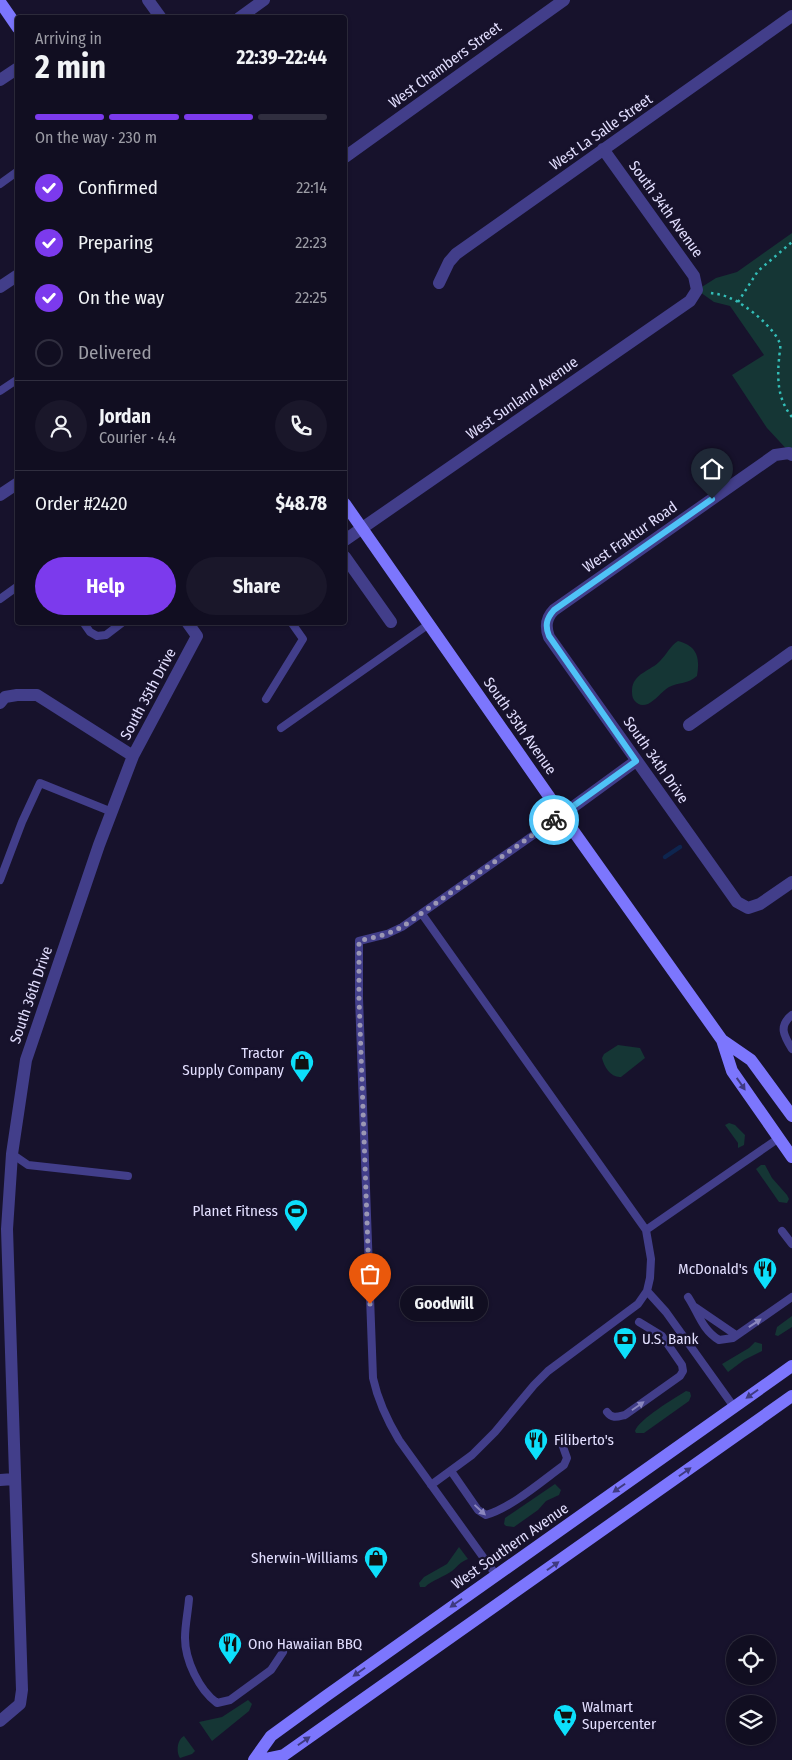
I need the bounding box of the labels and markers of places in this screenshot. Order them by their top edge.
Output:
pin [691,448,733,499]
place label: Tractor Supply Company [182,1044,285,1079]
shop icon: Tractor Supply Company [289,1049,315,1083]
sports icon: Planet Fitness [283,1198,309,1232]
place label: Planet Fitness [193,1202,278,1220]
pin [349,1253,391,1304]
restaurant icon: McDonald's [752,1256,778,1290]
place label: McDonald's [678,1260,748,1278]
callout: Goodwill [400,1286,488,1322]
bank icon: U.S. Bank [612,1326,638,1360]
place label: U.S. Bank [642,1330,698,1348]
restaurant icon: Filiberto's [523,1427,549,1461]
place label: Filiberto's [554,1431,614,1449]
shop icon: Sherwin-Williams [363,1545,389,1579]
place label: Sherwin-Williams [251,1549,358,1567]
restaurant icon: Ono Hawaiian BBQ [217,1631,243,1665]
place label: Ono Hawaiian BBQ [248,1635,363,1653]
place label: Walmart Supercenter [582,1698,657,1733]
supermarket icon: Walmart Supercenter [552,1703,578,1737]

